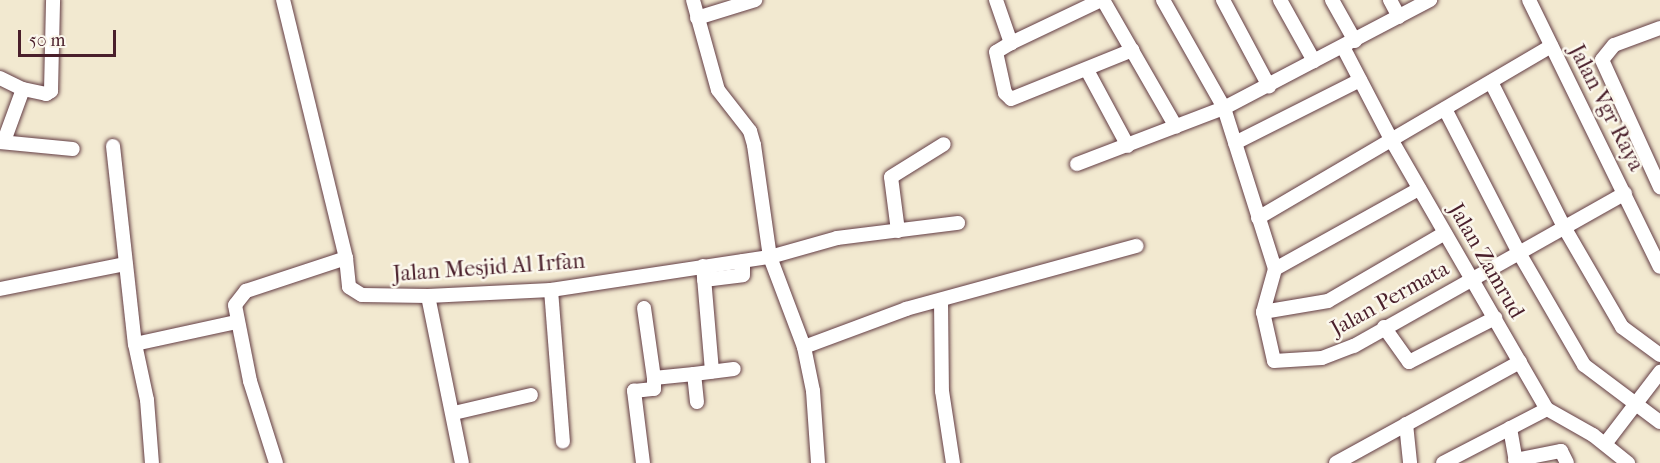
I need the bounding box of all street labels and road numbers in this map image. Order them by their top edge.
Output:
street label: Jalan Vgr Raya [1563,40,1649,176]
street label: Jalan Zamrud [1442,199,1530,323]
street label: Jalan Mesjid Al Irfan [392,248,586,288]
street label: Jalan Permata [1326,256,1454,342]

